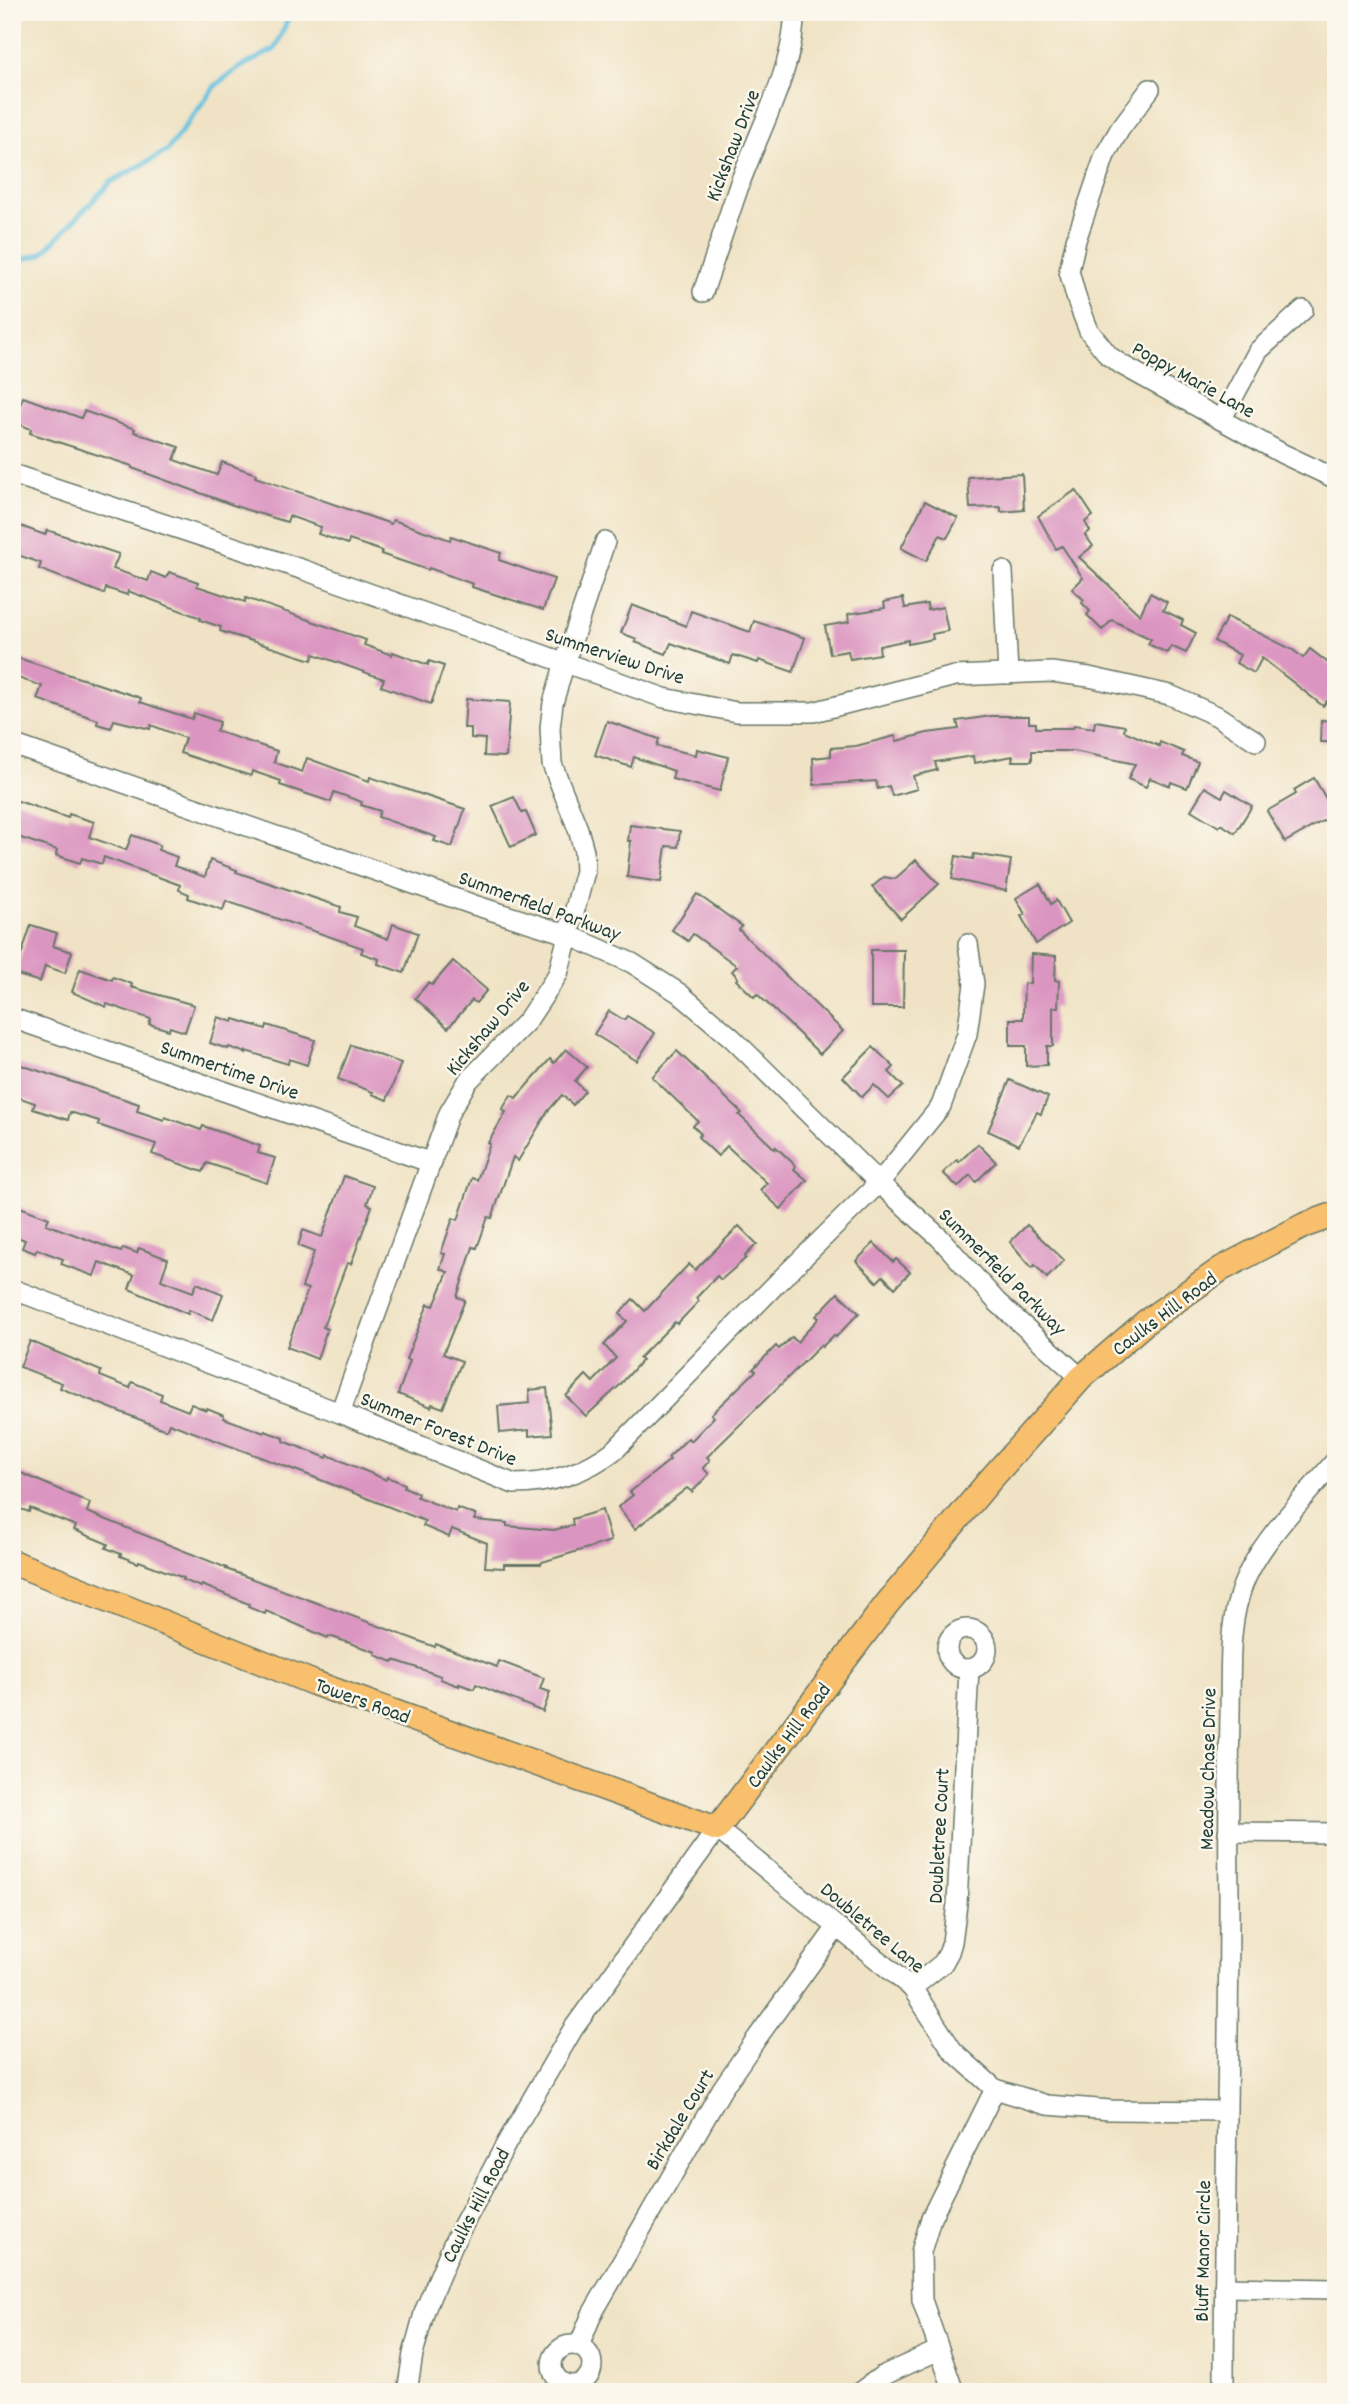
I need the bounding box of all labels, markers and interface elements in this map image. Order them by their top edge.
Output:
street label: Kickshaw Drive [700,86,770,206]
street label: Poppy Marie Lane [1125,335,1260,428]
street label: Summerview Drive [541,621,688,694]
street label: Summerfield Parkway [454,865,625,951]
street label: Kickshaw Drive [440,974,539,1084]
street label: Summertime Drive [156,1034,302,1110]
street label: Summerfield Parkway [930,1202,1072,1344]
street label: Caulks Hill Road [1107,1266,1225,1365]
street label: Summer Forest Drive [355,1386,521,1476]
street label: Towers Road [310,1672,414,1734]
street label: Caulks Hill Road [741,1678,840,1796]
street label: Meadow Chase Drive [1194,1688,1226,1850]
street label: Doubletree Court [922,1767,960,1905]
street label: Doubletree Lane [812,1876,930,1982]
street label: Birkdale Court [640,2064,724,2177]
street label: Caulks Hill Road [436,2144,519,2269]
street label: Bluff Manor Circle [1189,2180,1221,2322]

